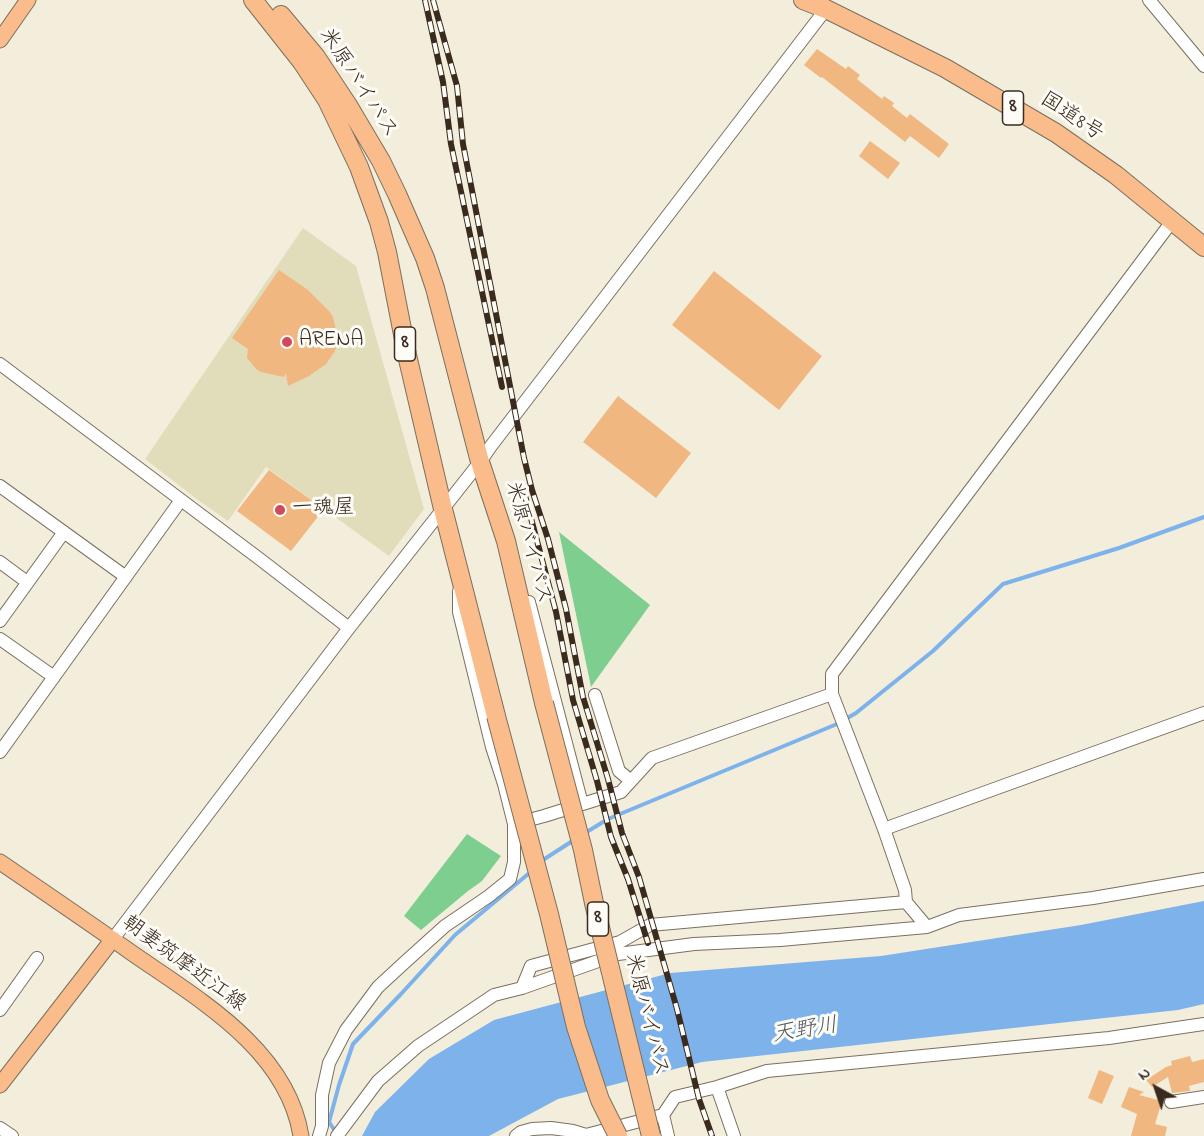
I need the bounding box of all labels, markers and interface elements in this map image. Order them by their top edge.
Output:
street label: 米原バイパス [312,24,402,144]
street label: 国道8号 [1034,88,1108,148]
road number: 8 [1002,91,1024,125]
road number: 8 [394,327,416,361]
place label: ARENA [299,329,363,355]
marker: ARENA [280,335,294,349]
street label: 米原バイパス [499,479,555,607]
place label: 一魂屋 [292,497,355,523]
marker: 一魂屋 [273,503,287,517]
road number: 8 [588,902,608,936]
street label: 朝妻筑摩近江線 [116,912,250,1018]
street label: 米原バイパス [618,951,672,1079]
water label: 天野川 [770,1014,840,1050]
north arrow [1126,1058,1186,1118]
text: N [1133,1062,1156,1087]

